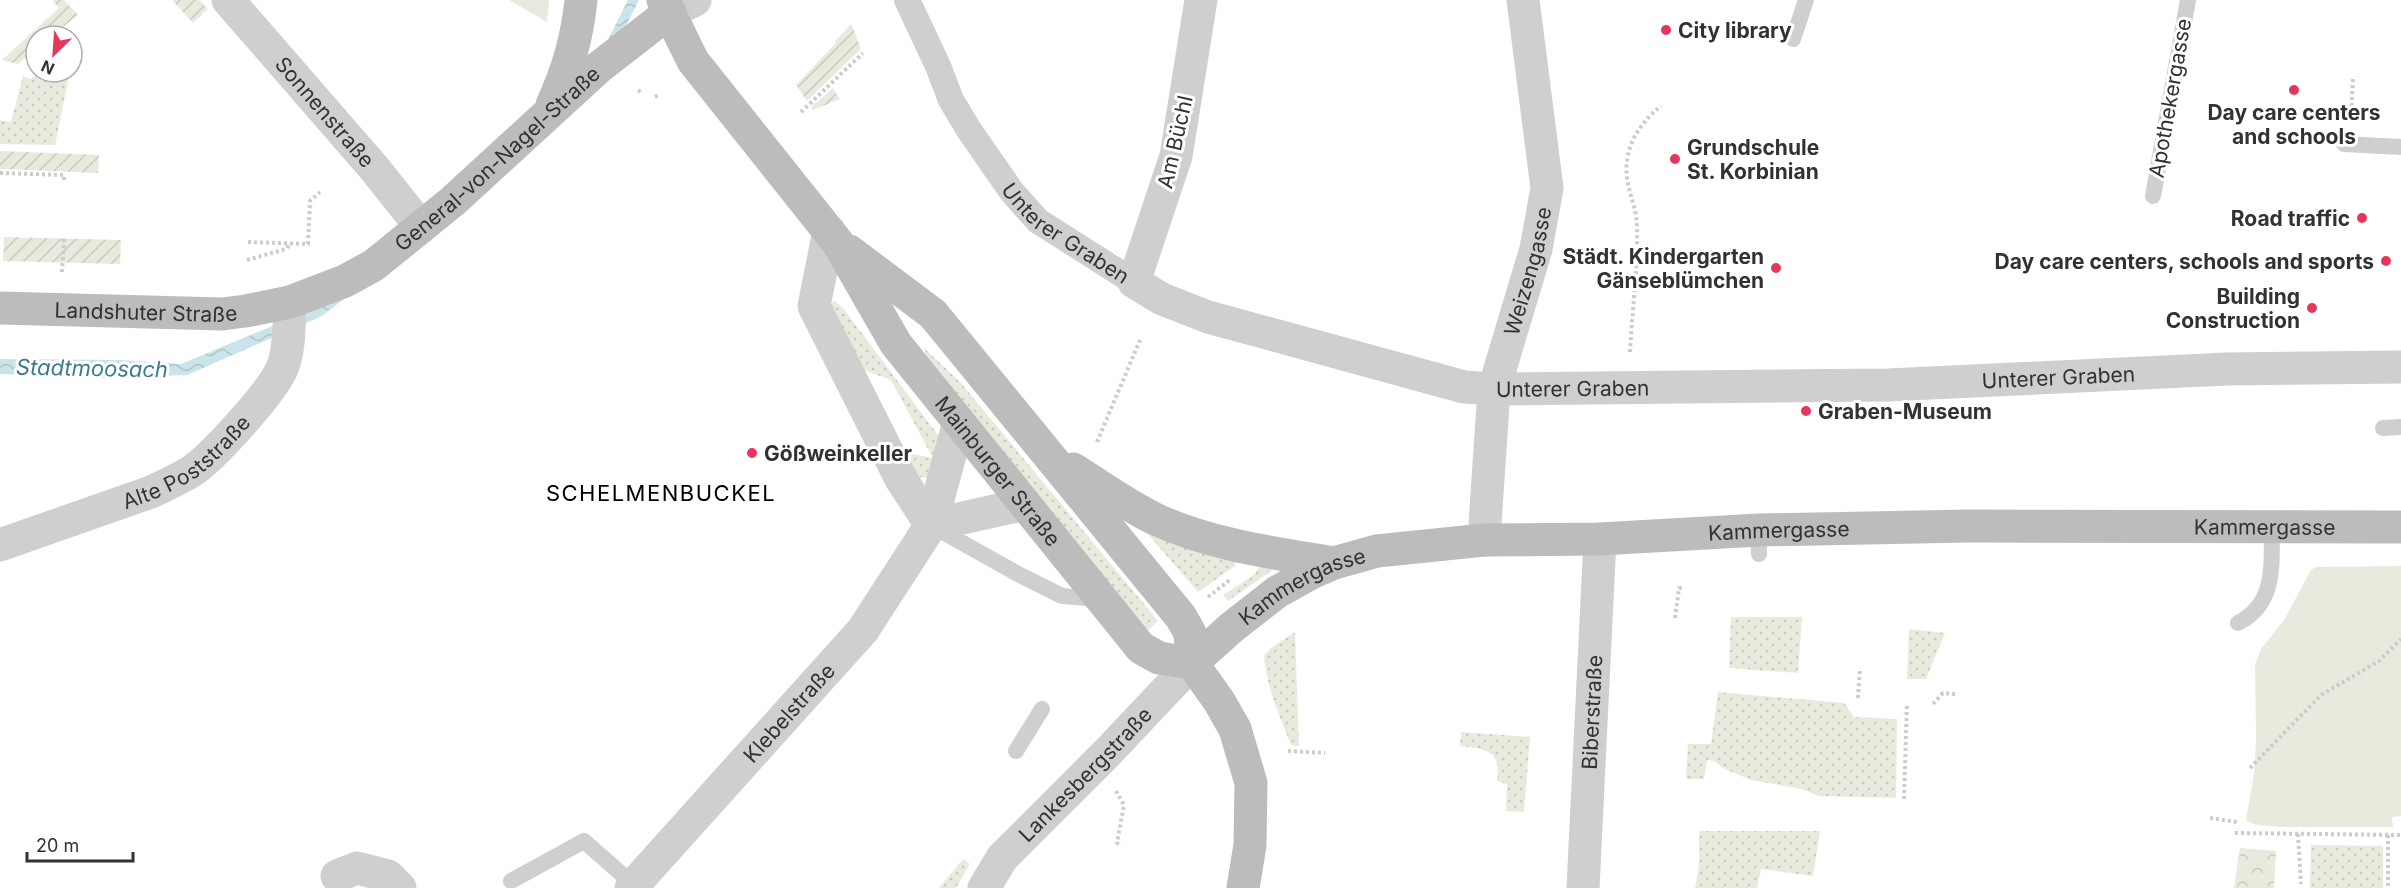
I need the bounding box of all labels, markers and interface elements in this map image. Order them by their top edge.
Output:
street label: Apothekergasse [2144,16,2196,180]
place label: City library [1678,18,1792,43]
marker: City library [1659,23,1673,37]
north arrow [24,24,84,84]
street label: Sonnenstraße [270,51,380,172]
text: N [38,56,57,79]
street label: General-von-Nagel-Straße [389,61,605,256]
marker: Day care centers and schools [2287,83,2301,97]
street label: Am Büchl [1152,93,1198,191]
place label: Day care centers and schools [2207,100,2381,149]
place label: Grundschule St. Korbinian [1687,135,1819,184]
marker: Grundschule St. Korbinian [1668,152,1682,166]
street label: Unterer Graben [997,178,1134,288]
street label: Weizengasse [1498,205,1556,338]
place label: Road traffic [2231,206,2350,231]
marker: Road traffic [2355,211,2369,225]
place label: Städt. Kindergarten Gänseblümchen [1562,244,1764,293]
place label: Day care centers, schools and sports [1995,249,2374,274]
marker: Day care centers, schools and sports [2379,254,2393,268]
marker: Städt. Kindergarten Gänseblümchen [1769,261,1783,275]
place label: Building Construction [2166,284,2300,333]
street label: Landshuter Straße [54,297,239,327]
marker: Building Construction [2305,301,2319,315]
water label: Stadtmoosach [16,354,168,382]
street label: Unterer Graben [1981,361,2136,393]
street label: Unterer Graben [1496,375,1649,401]
street label: Mainburger Straße [930,391,1066,551]
place label: Graben-Museum [1818,399,1992,424]
marker: Graben-Museum [1799,404,1813,418]
street label: Alte Poststraße [119,410,255,514]
place label: Gößweinkeller [764,441,912,466]
marker: Gößweinkeller [745,446,759,460]
district label: SCHELMENBUCKEL [546,480,776,506]
street label: Kammergasse [2194,514,2336,539]
street label: Kammergasse [1707,516,1850,545]
street label: Kammergasse [1233,542,1368,630]
street label: Biberstraße [1576,654,1607,770]
street label: Klebelstraße [738,658,840,767]
street label: Lankesbergstraße [1013,702,1157,847]
scale bar [27,825,134,863]
text: 20 m [36,835,79,856]

